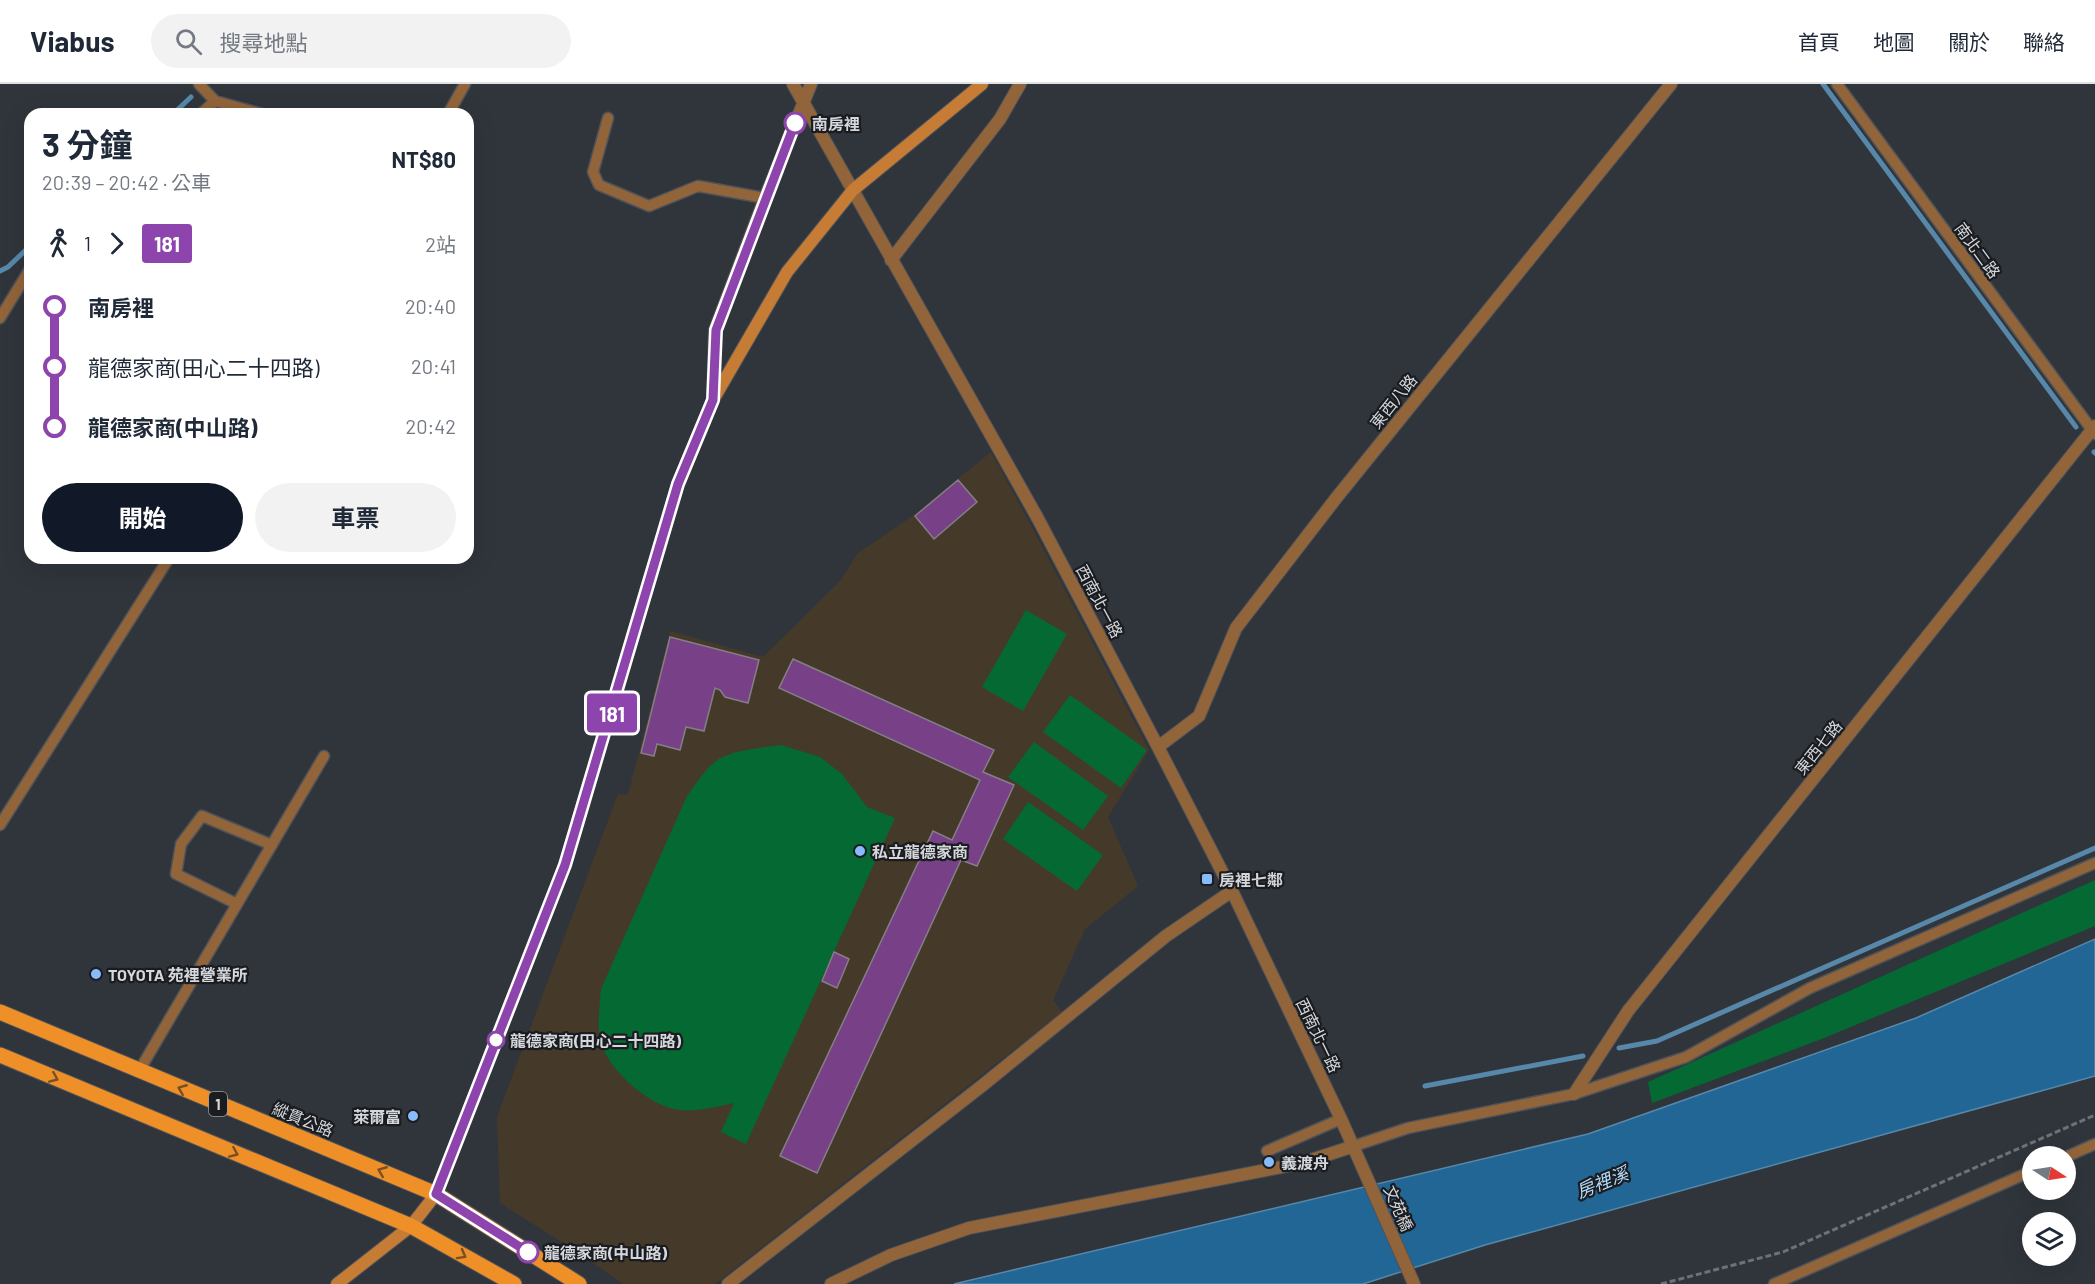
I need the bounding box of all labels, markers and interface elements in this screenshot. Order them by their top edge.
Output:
search box [151,14,571,68]
text: Viabus [30,24,115,58]
icon: search [172,25,205,58]
text: 搜尋地點 [220,29,308,55]
text: 首頁 [1798,29,1840,54]
text: 地圖 [1873,29,1915,54]
text: 關於 [1948,29,1990,54]
text: 聯絡 [2023,29,2065,54]
marker: 南房裡 [784,112,806,134]
place label: 南房裡 [812,114,860,133]
text: 3 分鐘 [42,124,132,164]
text: NT$80 [391,146,456,172]
text: 20:39 – 20:42 · 公車 [42,170,211,194]
street label: 南北二路 [1952,219,2004,281]
icon: walk [42,227,75,260]
icon: forward [100,227,133,260]
text: 1 [84,231,91,255]
text: 181 [154,231,180,256]
text: 2站 [425,232,456,256]
text: 南房裡 [88,294,154,320]
text: 20:40 [405,294,456,318]
text: 龍德家商(田心二十四路) [88,354,320,380]
text: 20:41 [411,354,456,378]
street label: 東西八路 [1365,370,1421,432]
text: 龍德家商(中山路) [88,414,257,440]
text: 20:42 [405,414,456,438]
button: 開始 [42,483,243,552]
button: 車票 [255,483,456,552]
street label: 西南北一路 [1073,561,1127,641]
line badge: 181 [578,694,646,732]
text: 181 [599,701,625,726]
street label: 東西七路 [1790,716,1846,778]
place label: 私立龍德家商 [872,842,968,861]
marker: 私立龍德家商 [853,844,867,858]
place label: 房裡七鄰 [1219,870,1283,889]
marker: 房裡七鄰 [1200,872,1214,886]
place label: TOYOTA 苑裡營業所 [108,965,248,984]
marker: TOYOTA 苑裡營業所 [89,967,103,981]
street label: 西南北一路 [1293,995,1345,1075]
marker: 龍德家商(田心二十四路) [487,1031,505,1049]
place label: 龍德家商(田心二十四路) [510,1031,682,1050]
one-way arrow [48,1071,59,1083]
one-way arrow [177,1084,188,1096]
road number: 1 [209,1092,227,1116]
street label: 縱貫公路 [270,1098,336,1140]
place label: 萊爾富 [353,1107,401,1126]
marker: 萊爾富 [406,1109,420,1123]
one-way arrow [228,1146,239,1158]
north arrow [2022,1146,2076,1200]
map controls [2022,1146,2076,1266]
place label: 義渡舟 [1281,1153,1329,1172]
marker: 義渡舟 [1262,1155,1276,1169]
water label: 房裡溪 [1573,1161,1634,1202]
one-way arrow [377,1166,388,1178]
street label: 文苑橋 [1381,1182,1417,1234]
button: layers [2022,1212,2076,1266]
marker: 龍德家商(中山路) [517,1241,539,1263]
place label: 龍德家商(中山路) [544,1243,668,1262]
one-way arrow [456,1248,466,1259]

